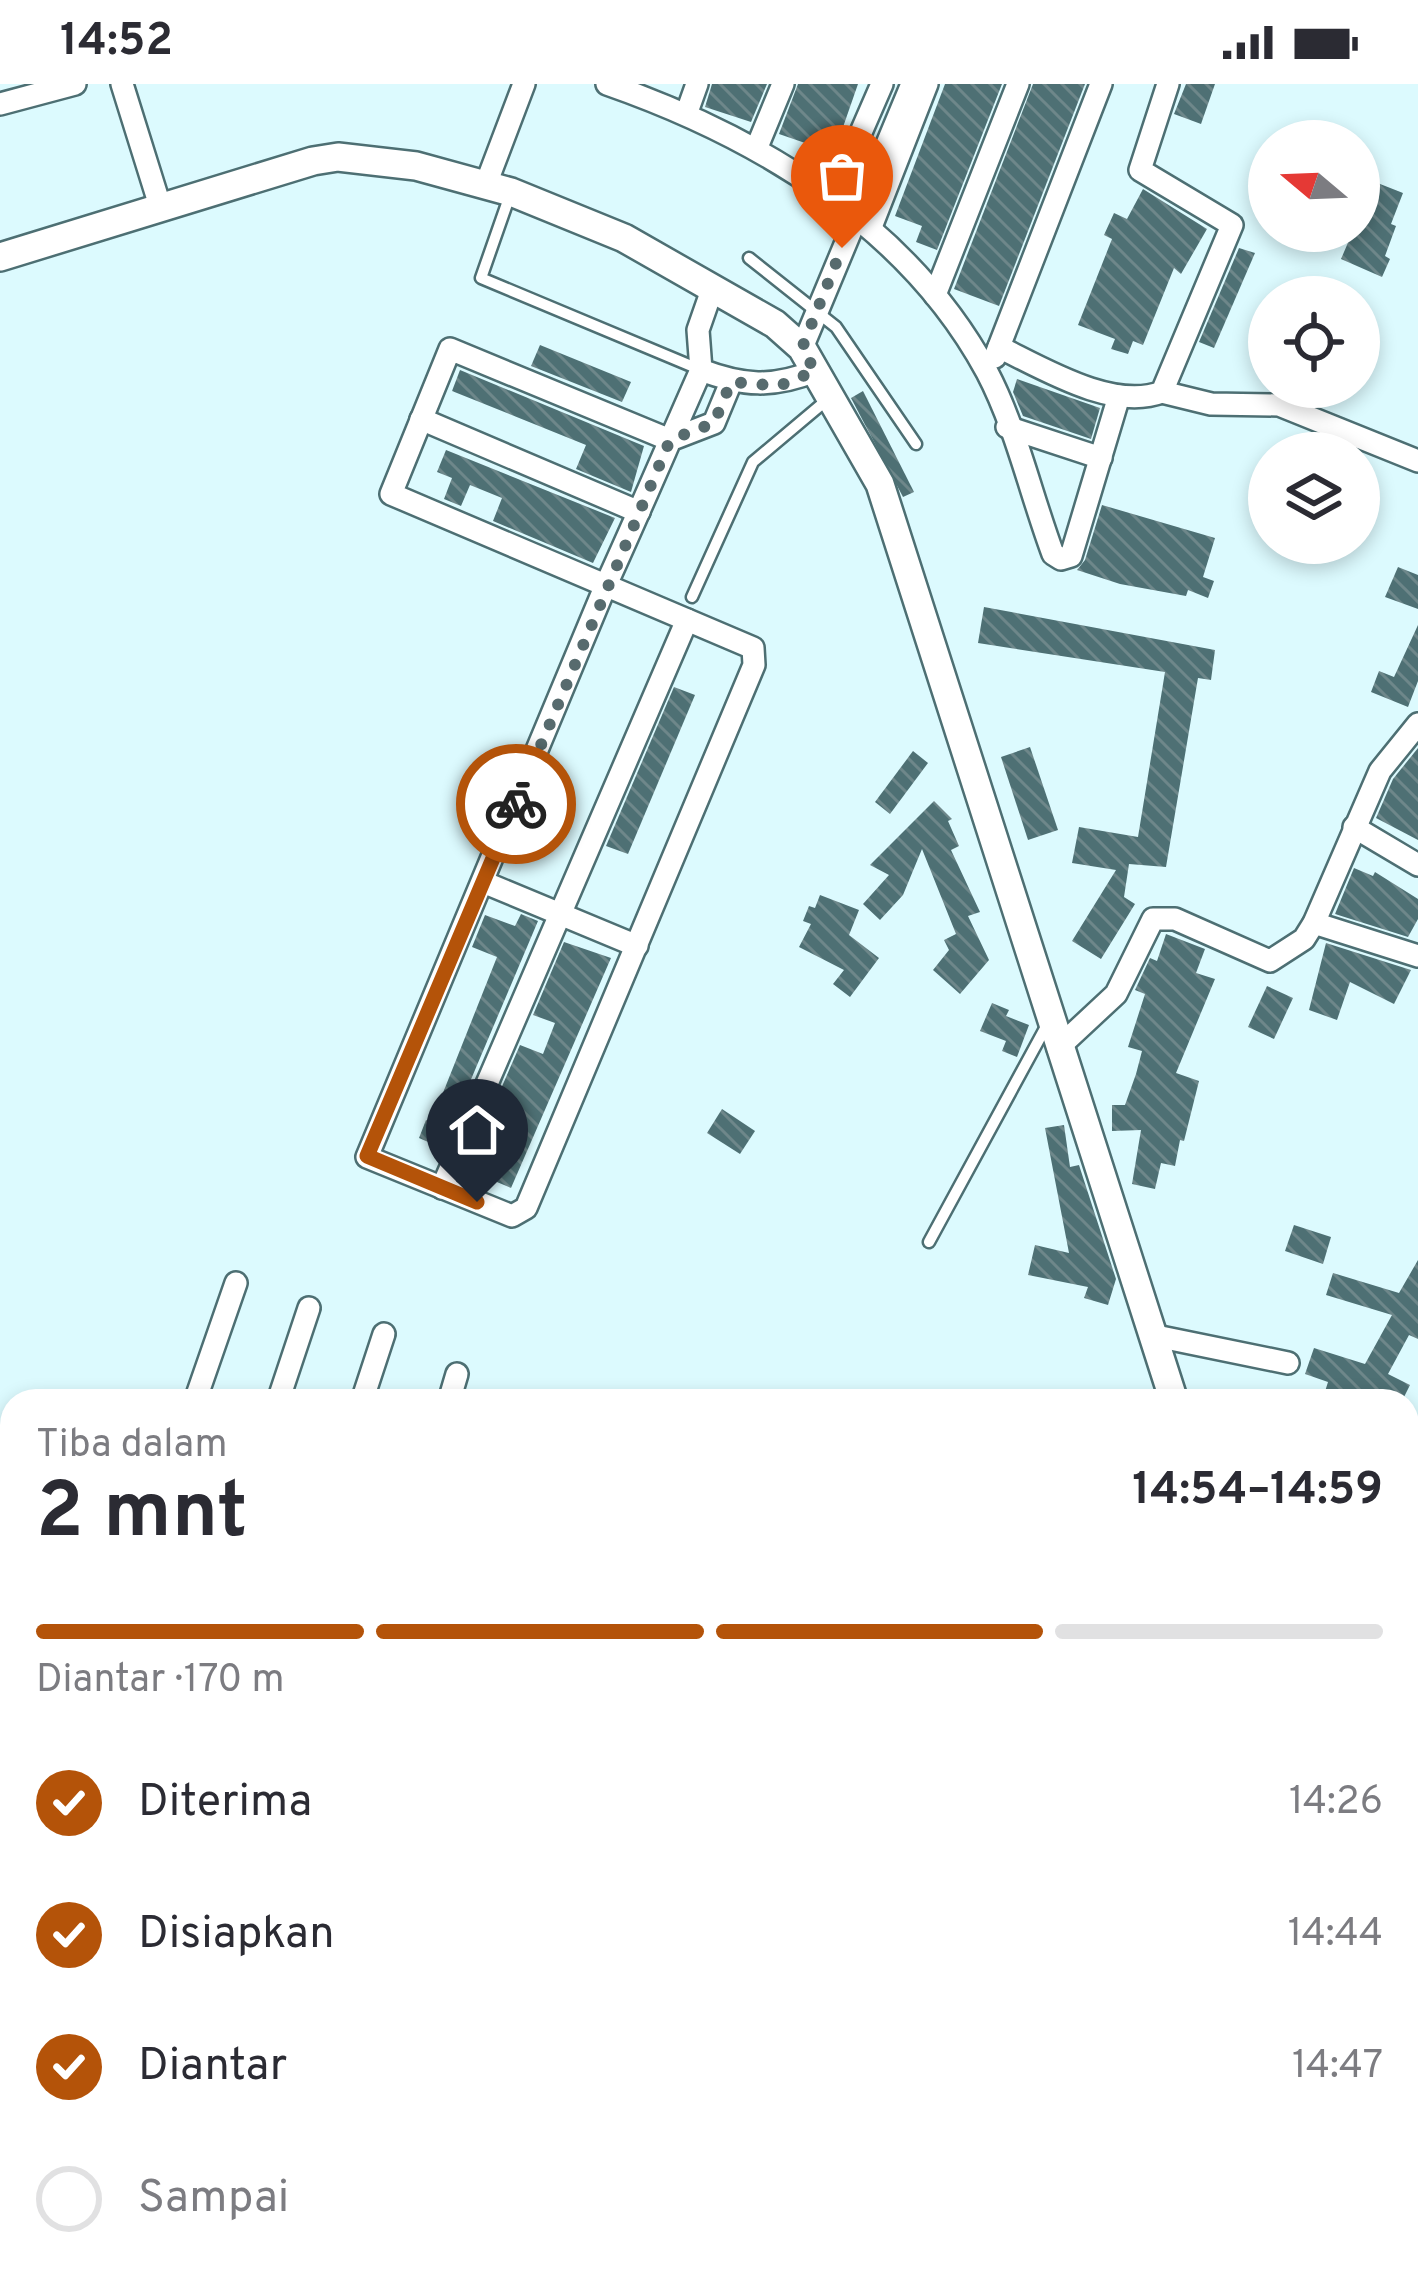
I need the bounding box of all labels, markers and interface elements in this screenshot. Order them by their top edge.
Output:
text: 14:52 [60,14,173,71]
north arrow [1248,120,1380,252]
map controls [1248,120,1380,564]
pin [791,125,893,248]
icon: bag [809,143,875,209]
button: locate [1248,276,1380,408]
button: layers [1248,432,1380,564]
courier [456,744,576,864]
icon: bike [483,771,549,837]
pin [426,1079,528,1202]
icon: home [444,1097,510,1163]
text: Tiba dalam [36,1422,228,1471]
text: 14:54–14:59 [1132,1463,1383,1520]
text: 2 mnt [36,1466,248,1565]
text: Diantar · 170 m [36,1657,285,1706]
icon: check [36,1770,102,1836]
text: Diterima [138,1775,312,1832]
text: 14:26 [1289,1779,1383,1828]
icon: check [36,1902,102,1968]
text: Disiapkan [138,1907,335,1964]
text: 14:44 [1288,1911,1383,1960]
icon: check [36,2034,102,2100]
text: Diantar [138,2039,287,2096]
text: 14:47 [1292,2043,1383,2092]
text: Sampai [138,2171,289,2228]

